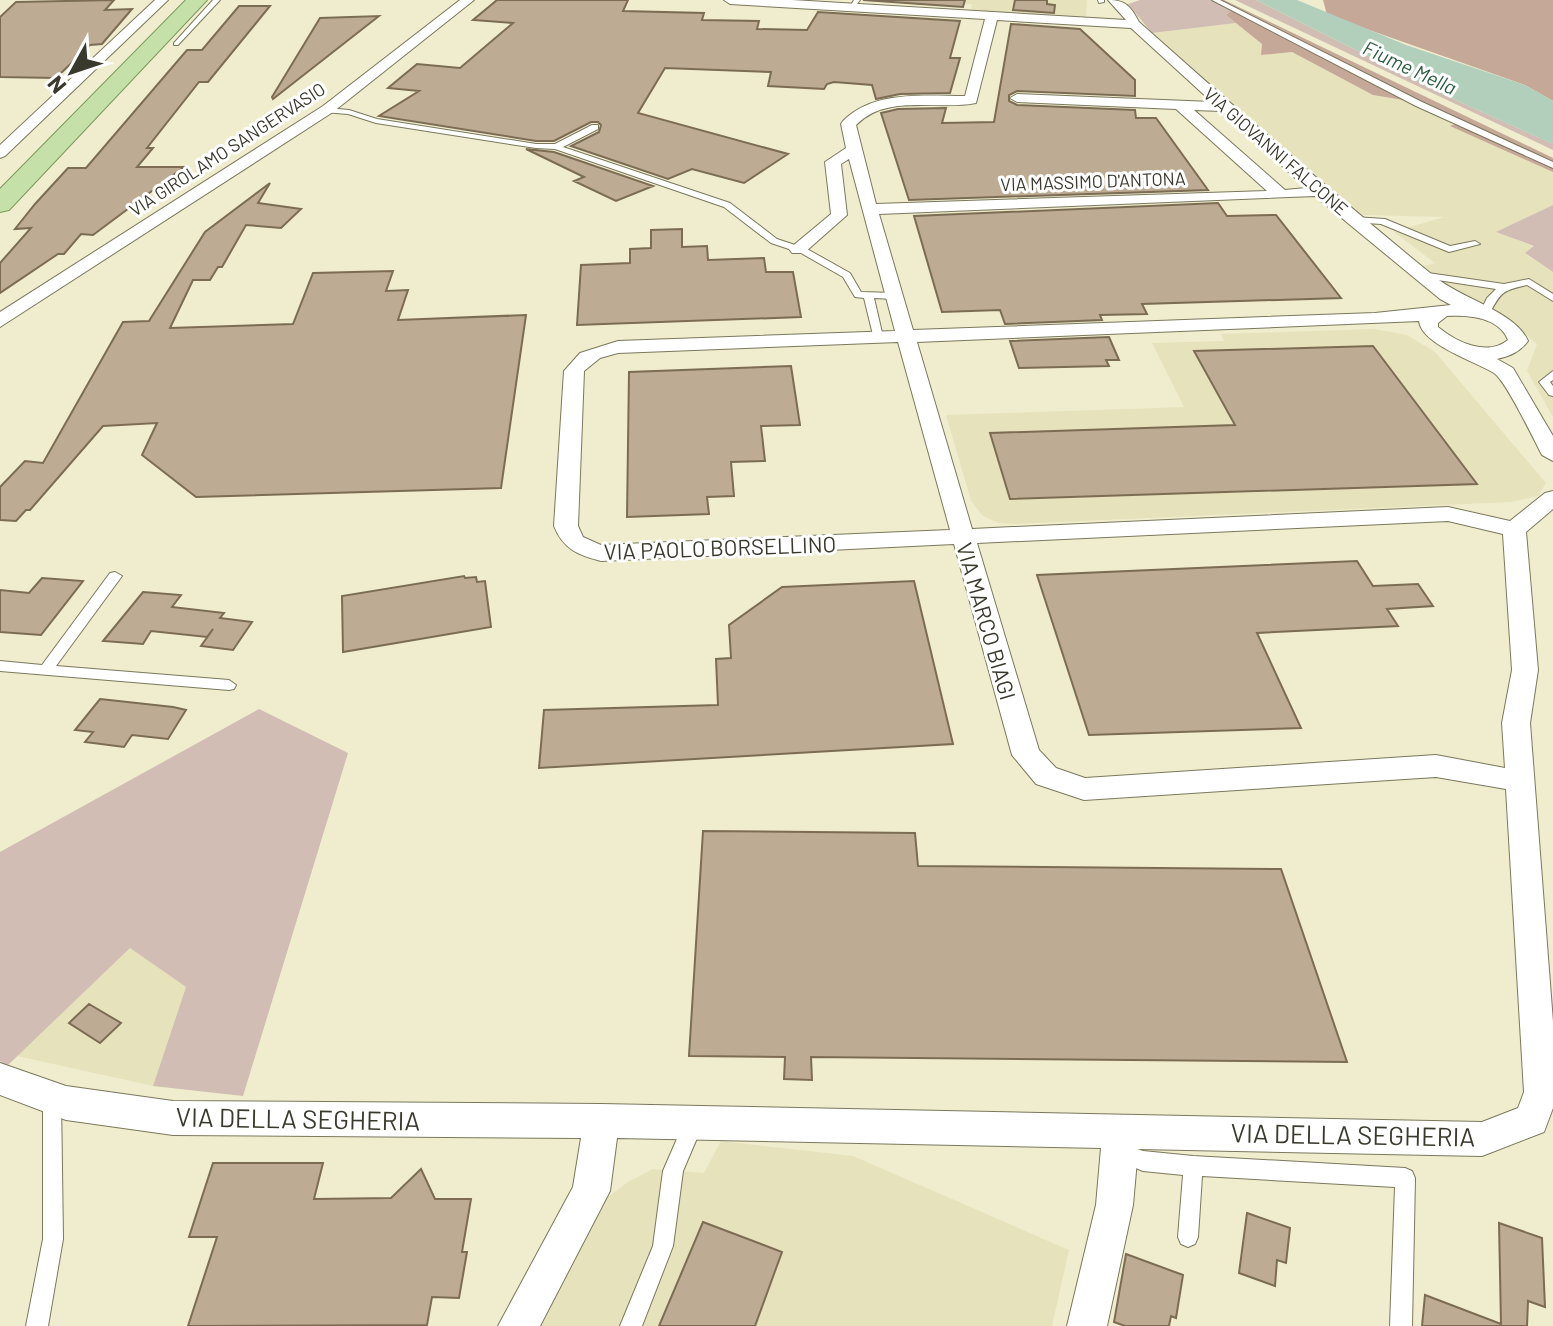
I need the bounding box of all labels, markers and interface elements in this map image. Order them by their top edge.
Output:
north arrow [32,32,112,112]
water label: Fiume Mella [1360,35,1460,99]
text: N [41,72,71,99]
street label: VIA GIROLAMO SANGERVASIO [125,77,329,221]
street label: VIA GIOVANNI FALCONE [1199,82,1353,220]
street label: VIA MASSIMO D'ANTONA [1000,167,1186,195]
street label: VIA PAOLO BORSELLINO [603,530,837,564]
street label: VIA MARCO BIAGI [952,539,1022,703]
street label: VIA DELLA SEGHERIA [176,1100,420,1136]
street label: VIA DELLA SEGHERIA [1231,1116,1475,1152]

